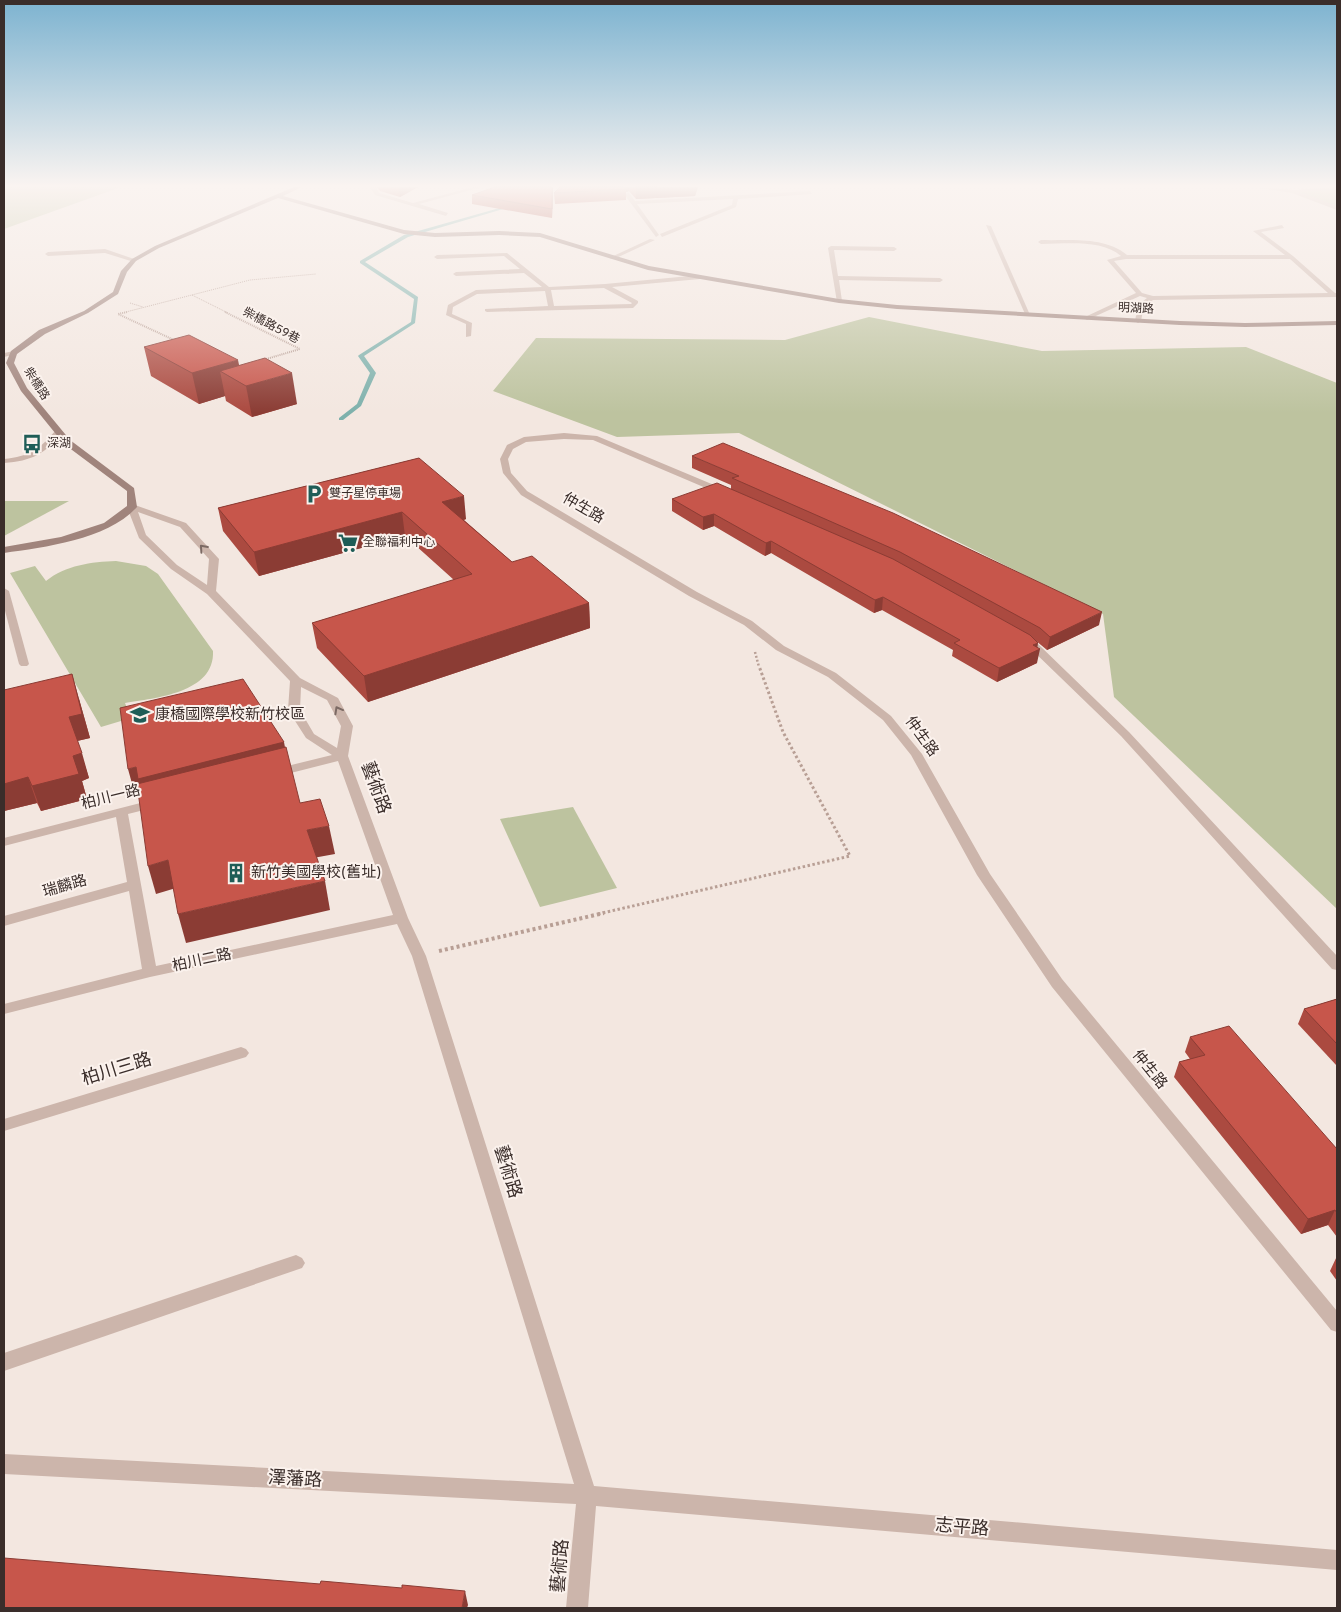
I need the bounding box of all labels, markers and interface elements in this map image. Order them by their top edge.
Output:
street label: 明湖路 [1118,300,1154,318]
street label: 柴橋路59巷 [240,304,302,348]
street label: 柴橋路 [19,365,53,403]
bus stop icon: 深湖 [21,433,43,455]
place label: 深湖 [47,436,71,452]
parking icon: 雙子星停車場 [303,483,325,505]
place label: 雙子星停車場 [329,486,401,502]
street label: 仲生路 [559,489,608,528]
supermarket icon: 全聯福利中心 [337,532,359,554]
place label: 全聯福利中心 [363,535,435,551]
one-way arrow [200,544,209,553]
school or university icon: 康橋國際學校新竹校區 [129,704,151,726]
place label: 康橋國際學校新竹校區 [155,705,305,725]
one-way arrow [335,706,345,715]
street label: 仲生路 [900,713,943,761]
street label: 藝術路 [355,759,395,817]
street label: 柏川一路 [80,782,142,814]
building icon: 新竹美國學校(舊址) [225,862,247,884]
place label: 新竹美國學校(舊址) [251,863,381,883]
street label: 瑞麟路 [40,871,89,902]
street label: 柏川二路 [171,945,233,977]
street label: 仲生路 [1127,1046,1171,1093]
street label: 柏川三路 [79,1048,155,1092]
street label: 藝術路 [488,1143,526,1201]
street label: 澤藩路 [267,1467,323,1493]
street label: 志平路 [934,1514,990,1542]
street label: 藝術路 [547,1538,575,1594]

